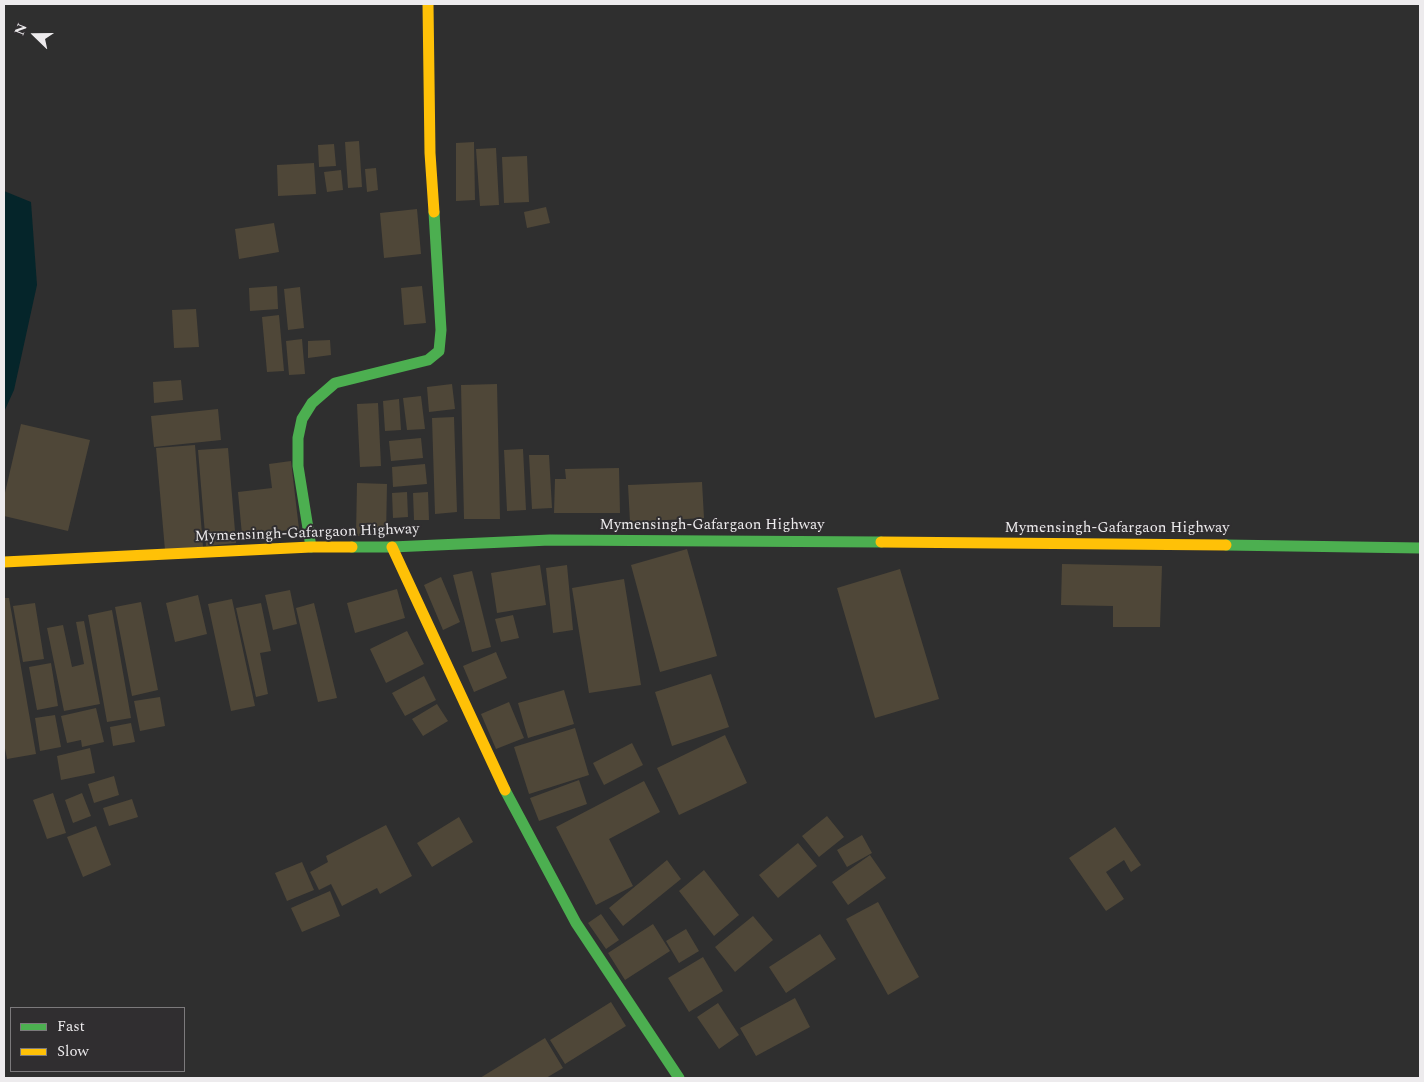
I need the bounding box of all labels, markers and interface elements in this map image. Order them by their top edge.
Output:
north arrow [10,10,60,60]
text: N [9,20,33,38]
street label: Mymensingh-Gafargaon Highway [600,517,824,535]
street label: Mymensingh-Gafargaon Highway [1005,520,1229,538]
street label: Mymensingh-Gafargaon Highway [194,521,420,547]
legend [10,1007,185,1072]
text: Fast [57,1015,85,1038]
text: Slow [57,1040,89,1063]

